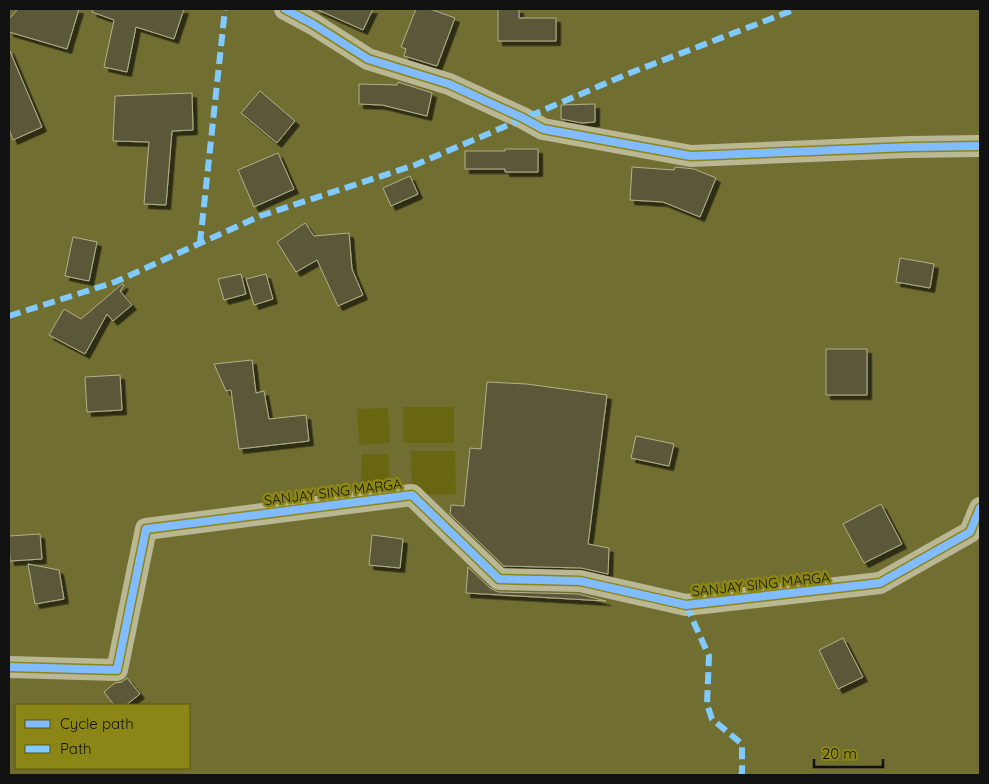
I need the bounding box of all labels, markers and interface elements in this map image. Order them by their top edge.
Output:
street label: SANJAY SING MARGA [263,475,403,509]
street label: SANJAY SING MARGA [691,568,831,600]
legend [15,704,190,769]
text: Cycle path [60,714,134,733]
scale bar [814,736,883,768]
text: Path [60,739,92,758]
text: 20 m [822,744,857,763]

